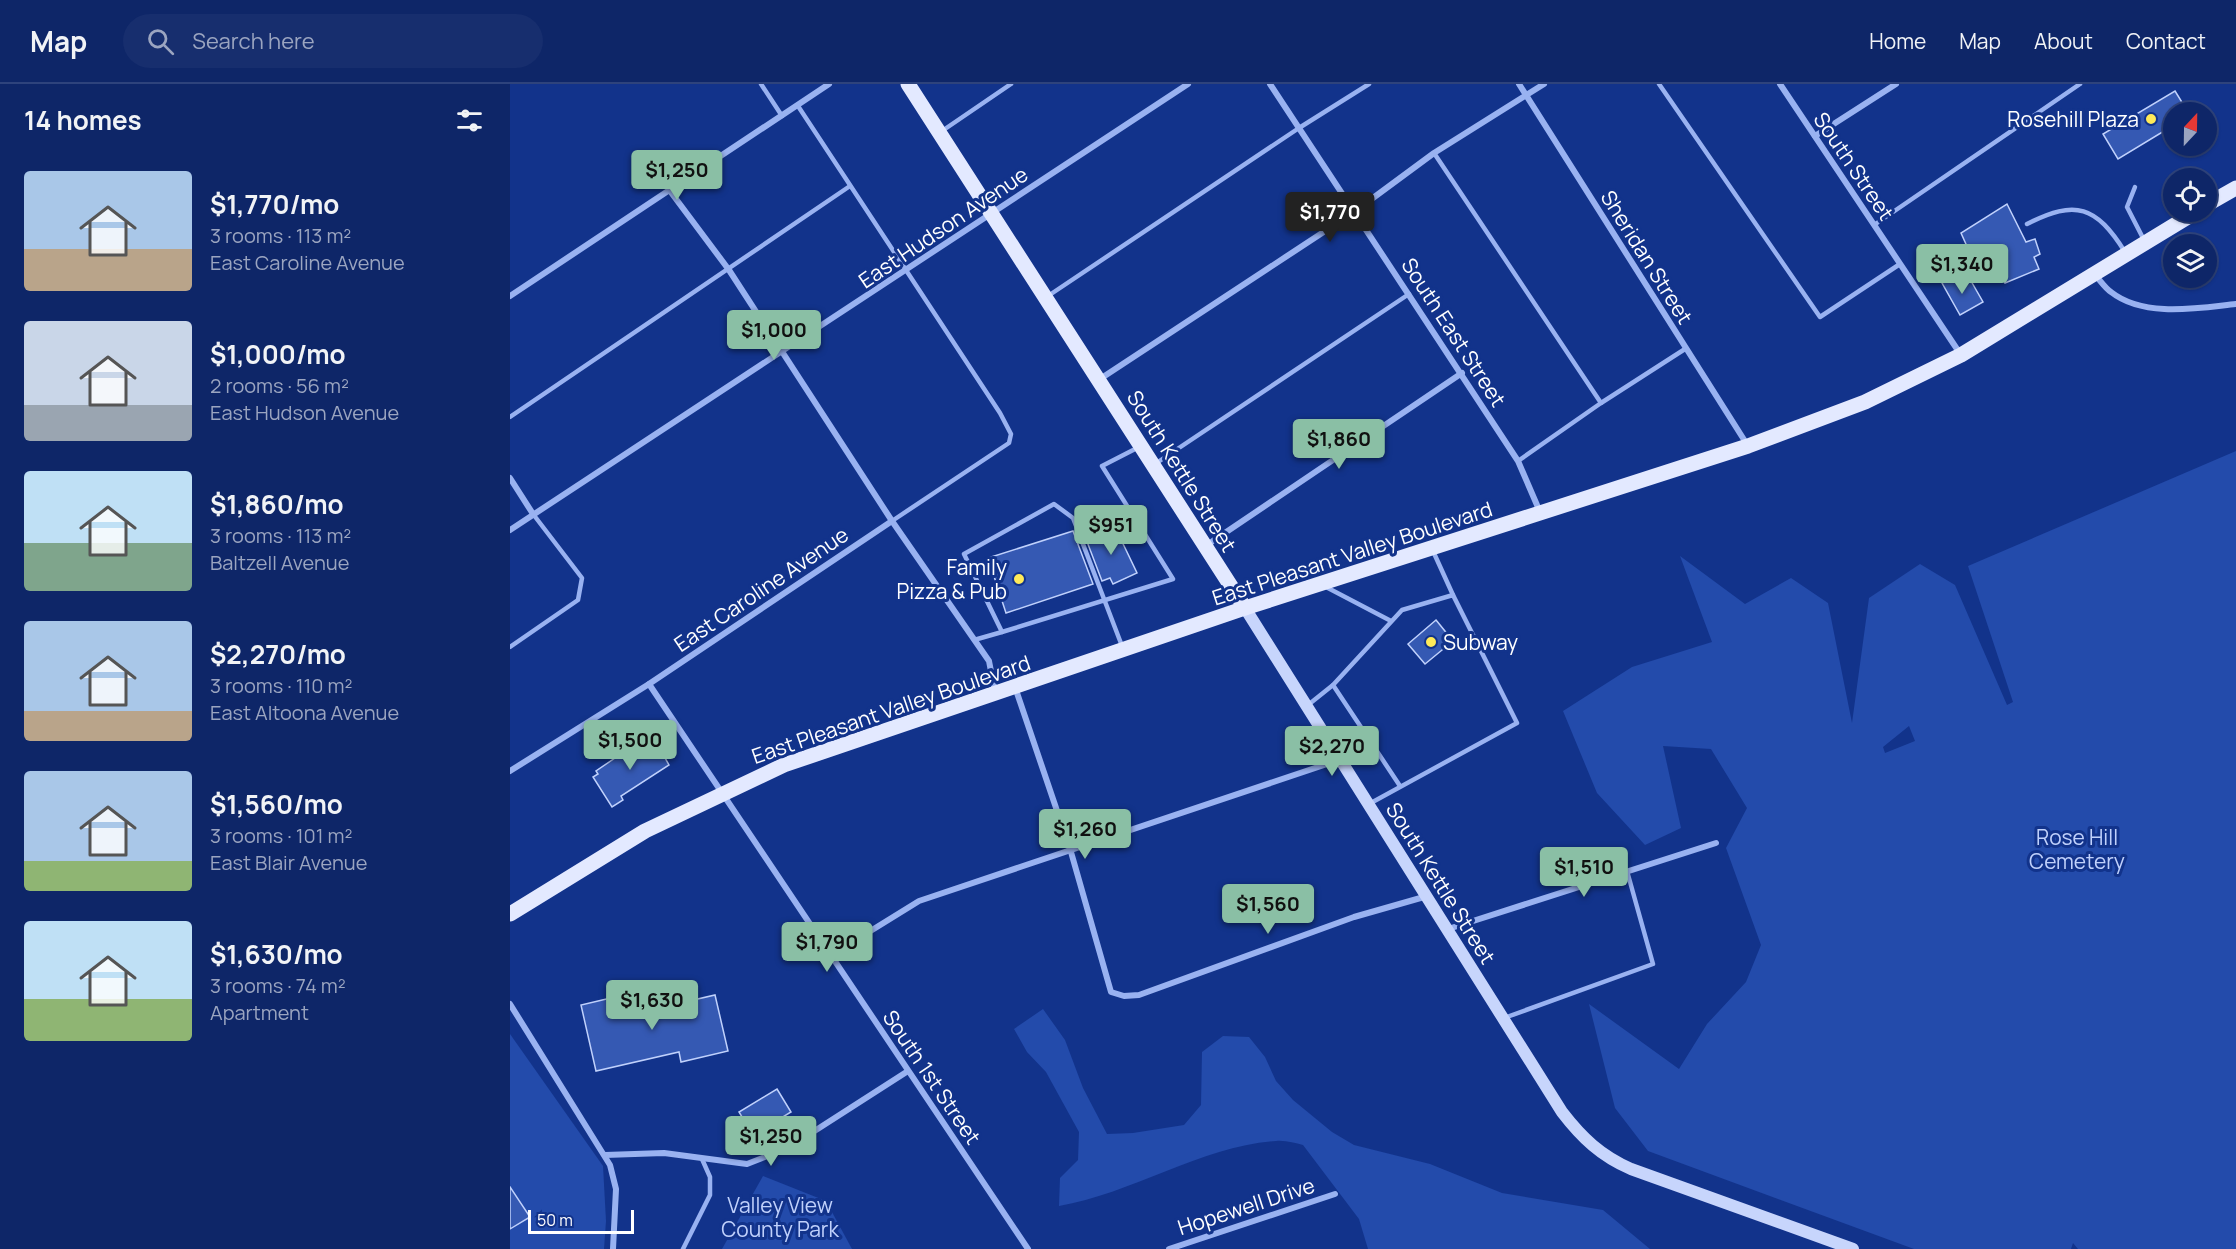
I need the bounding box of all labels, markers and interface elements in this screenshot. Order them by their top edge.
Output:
search box [123,14,543,68]
text: Map [30,22,87,60]
icon: search [144,25,177,58]
text: Search here [192,26,315,56]
text: Home [1869,27,1926,55]
text: Map [1959,27,2001,55]
text: About [2034,27,2093,55]
text: Contact [2126,27,2206,55]
text: 14 homes [24,102,142,138]
north arrow [2163,102,2217,156]
map controls [2163,102,2217,288]
icon: filters [453,104,486,137]
place label: Rosehill Plaza [2007,105,2139,133]
street label: South Street [1808,107,1900,225]
marker: Rosehill Plaza [2144,112,2158,126]
pin: $1,250 [628,150,726,201]
text: $1,250 [645,156,709,183]
street label: East Hudson Avenue [853,160,1033,294]
button: locate [2163,168,2217,222]
street label: Sheridan Street [1595,185,1699,329]
text: $1,770/mo [210,186,339,222]
pin: $1,770 [1281,192,1379,243]
icon: home [72,195,144,267]
text: $1,770 [1299,198,1361,225]
text: 3 rooms · 113 m² [210,222,351,249]
button: layers [2163,234,2217,288]
pin: $1,340 [1913,244,2011,295]
text: East Caroline Avenue [210,249,405,276]
text: $1,340 [1930,250,1994,277]
street label: South East Street [1395,252,1513,412]
pin: $1,000 [725,310,823,361]
text: $1,000 [741,316,807,343]
text: $1,000/mo [210,336,346,372]
icon: home [72,345,144,417]
text: 2 rooms · 56 m² [210,372,349,399]
street label: South Kettle Street [1121,385,1243,557]
text: East Hudson Avenue [210,399,399,426]
pin: $1,860 [1290,419,1388,470]
text: $1,860 [1307,425,1371,452]
text: $1,860/mo [210,486,343,522]
street label: East Pleasant Valley Boulevard [1208,494,1496,612]
icon: home [72,495,144,567]
pin: $951 [1075,505,1147,556]
text: $951 [1088,511,1134,538]
street label: East Caroline Avenue [668,520,854,658]
text: 3 rooms · 113 m² [210,522,351,549]
text: Baltzell Avenue [210,549,349,576]
place label: Family Pizza & Pub [896,553,1007,605]
marker: Family Pizza & Pub [1012,572,1026,586]
place label: Subway [1443,628,1518,656]
marker: Subway [1424,635,1438,649]
text: $2,270/mo [210,636,346,672]
icon: home [72,645,144,717]
street label: East Pleasant Valley Boulevard [748,648,1034,770]
text: 3 rooms · 110 m² [210,672,352,699]
text: East Altoona Avenue [210,699,399,726]
pin: $1,500 [581,720,679,771]
text: $1,500 [598,726,662,753]
pin: $2,270 [1283,726,1381,777]
text: $2,270 [1299,732,1365,759]
text: $1,560/mo [210,786,343,822]
icon: home [72,795,144,867]
street label: South Kettle Street [1380,797,1502,969]
pin: $1,260 [1036,809,1134,860]
text: $1,260 [1053,815,1117,842]
text: 3 rooms · 101 m² [210,822,352,849]
park label: Rose Hill Cemetery [2029,823,2125,875]
pin: $1,510 [1535,847,1633,898]
text: East Blair Avenue [210,849,367,876]
text: $1,510 [1554,853,1614,880]
pin: $1,560 [1219,884,1317,935]
text: $1,560 [1236,890,1300,917]
pin: $1,790 [778,922,876,973]
text: $1,790 [796,928,858,955]
text: $1,630/mo [210,936,343,972]
icon: home [72,945,144,1017]
text: 3 rooms · 74 m² [210,972,346,999]
pin: $1,630 [603,980,701,1031]
text: $1,630 [620,986,684,1013]
text: Apartment [210,999,309,1026]
street label: South 1st Street [877,1004,987,1150]
pin: $1,250 [722,1116,820,1167]
text: $1,250 [739,1122,803,1149]
street label: Hopewell Drive [1174,1171,1318,1241]
park label: Valley View County Park [721,1191,839,1243]
scale bar [528,1207,634,1234]
text: 50 m [537,1209,573,1231]

